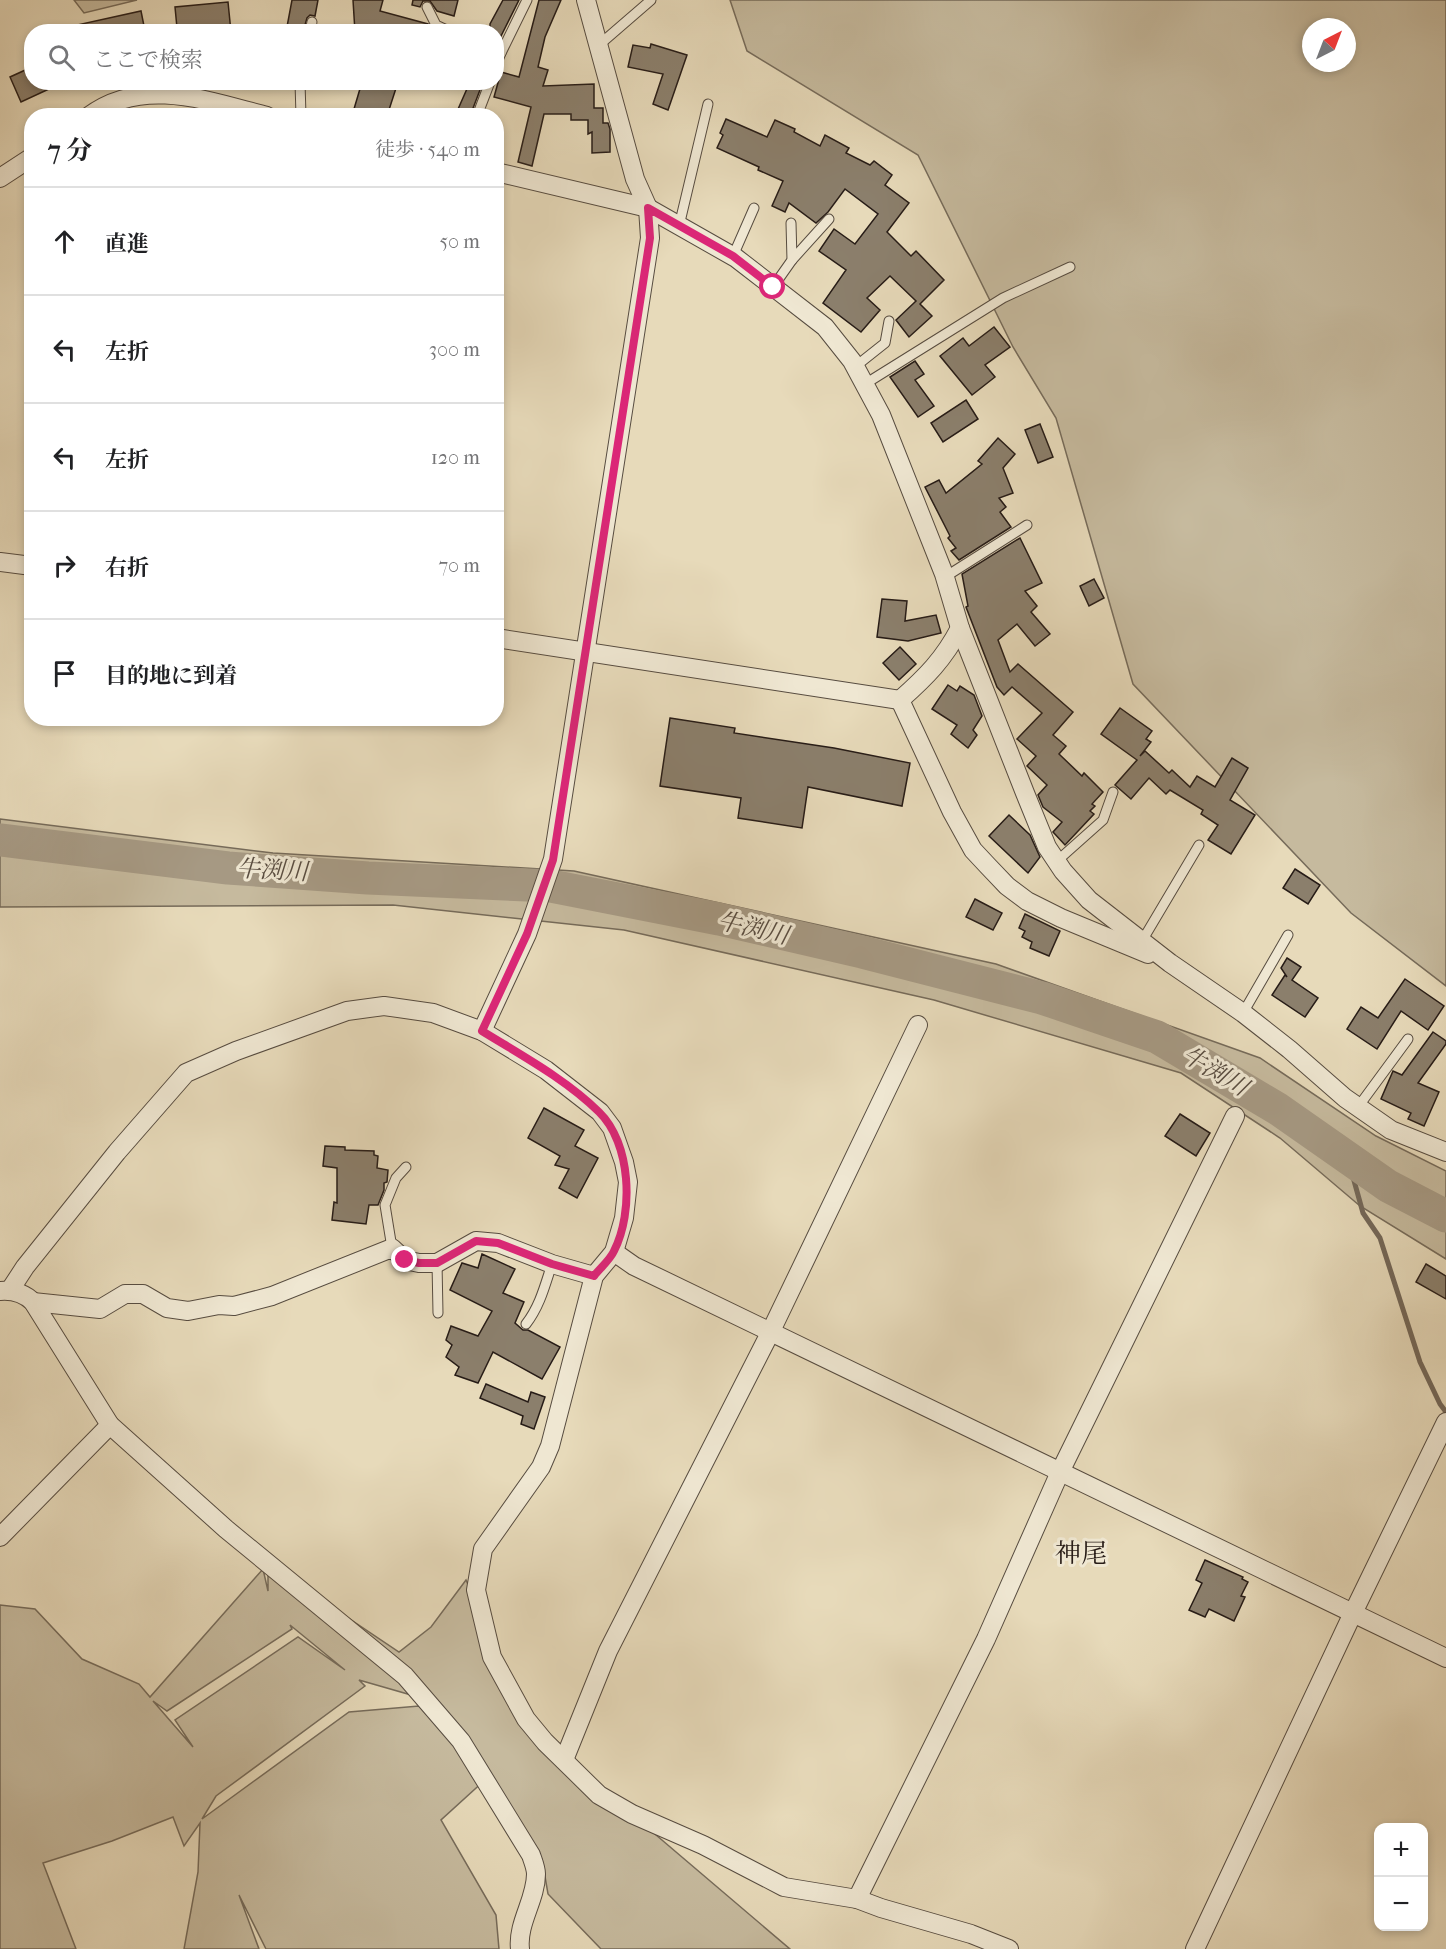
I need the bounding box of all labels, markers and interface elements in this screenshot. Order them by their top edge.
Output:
north arrow [1302,18,1356,72]
search box [24,24,504,90]
icon: search [45,41,78,74]
text: ここで検索 [93,47,203,73]
text: 7 分 [48,135,92,166]
text: 徒歩 · 540 m [375,138,480,161]
icon: ahead [48,225,81,258]
text: 50 m [439,230,480,253]
text: 直進 [105,231,149,257]
route start [759,273,785,299]
icon: left [48,333,81,366]
text: 300 m [429,338,480,361]
text: 左折 [105,339,149,365]
icon: left [48,441,81,474]
text: 120 m [431,446,480,469]
text: 左折 [105,447,149,473]
icon: right [48,549,81,582]
text: 70 m [438,554,480,577]
text: 右折 [105,555,149,581]
icon: arrive [48,657,81,690]
text: 目的地に到着 [105,663,237,689]
water label: 牛渕川 [235,854,312,886]
water label: 牛渕川 [715,906,794,950]
water label: 牛渕川 [1177,1040,1256,1103]
route end [391,1246,417,1272]
district label: 神尾 [1055,1538,1107,1569]
map controls [1374,1823,1428,1931]
button: + [1374,1823,1428,1877]
button: − [1374,1877,1428,1931]

